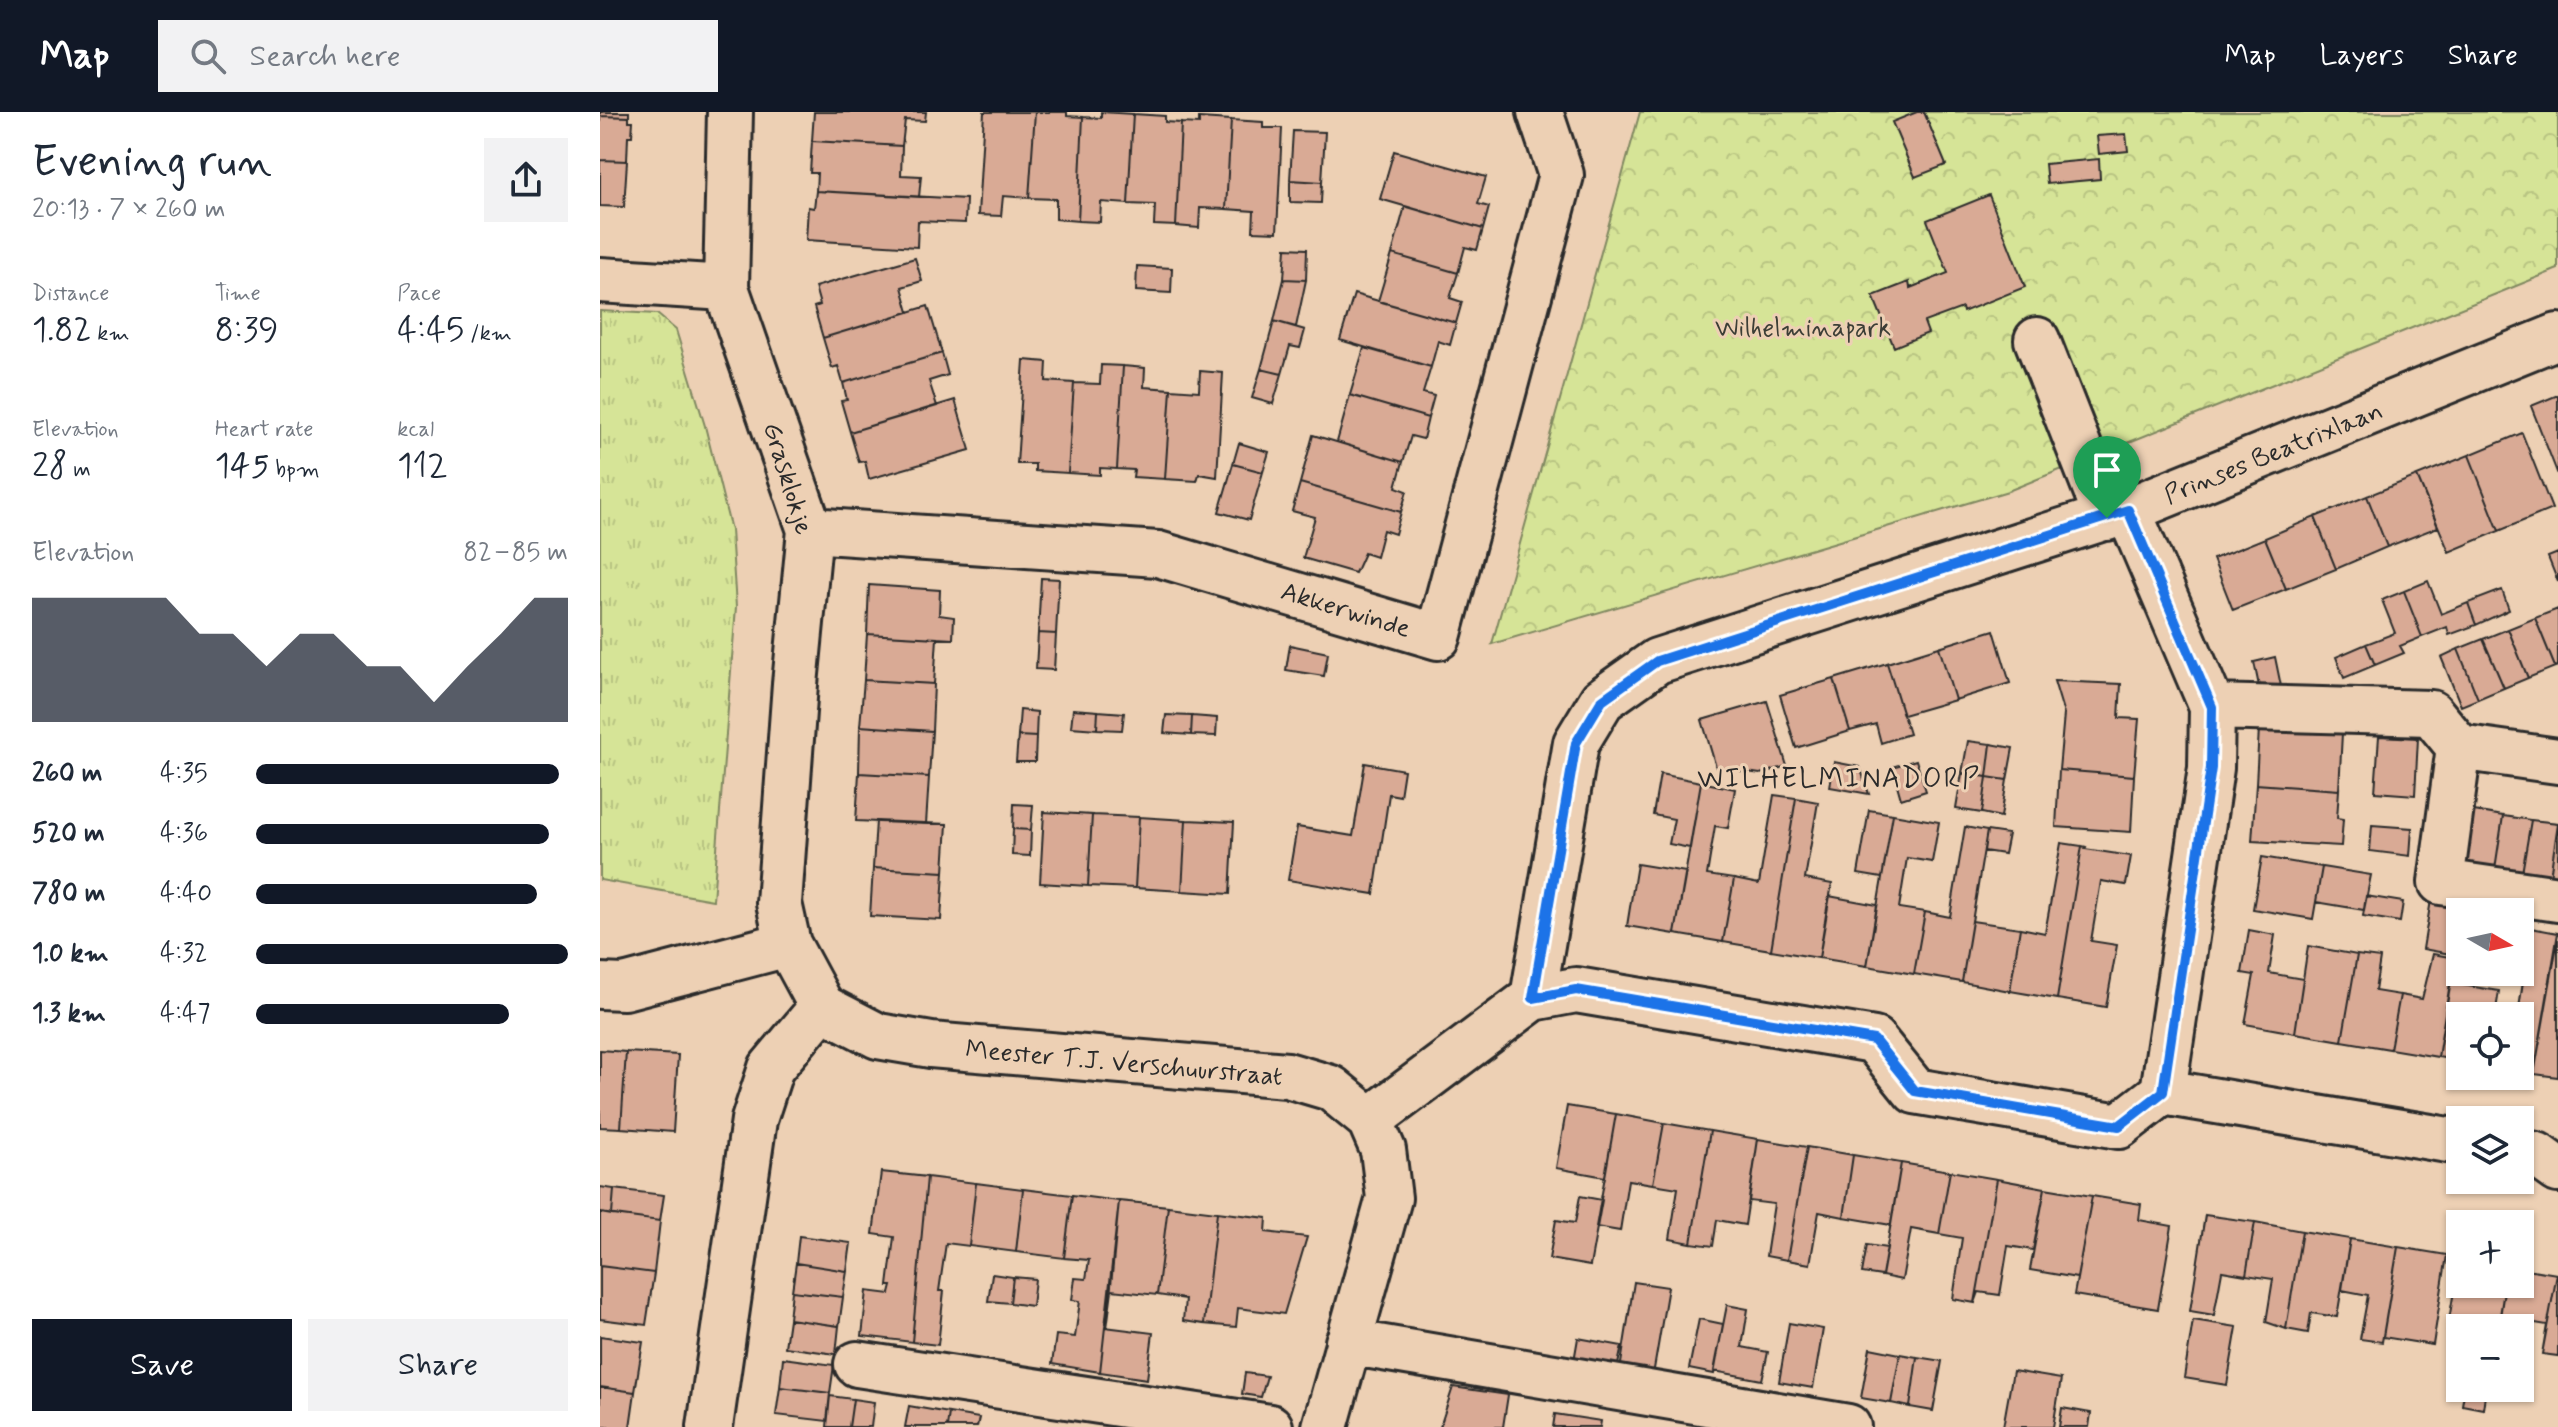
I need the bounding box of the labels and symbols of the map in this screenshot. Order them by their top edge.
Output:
park label: Wilhelminapark [1715,312,1891,346]
street label: Prinses Beatrixlaan [2160,395,2388,513]
street label: Grasklokje [754,418,820,539]
pin [2073,436,2141,518]
street label: Akkerwinde [1277,575,1414,647]
district label: WILHELMINADORP [1697,761,1981,798]
north arrow [2446,898,2534,986]
street label: Meester T.J. Verschuurstraat [964,1033,1284,1095]

